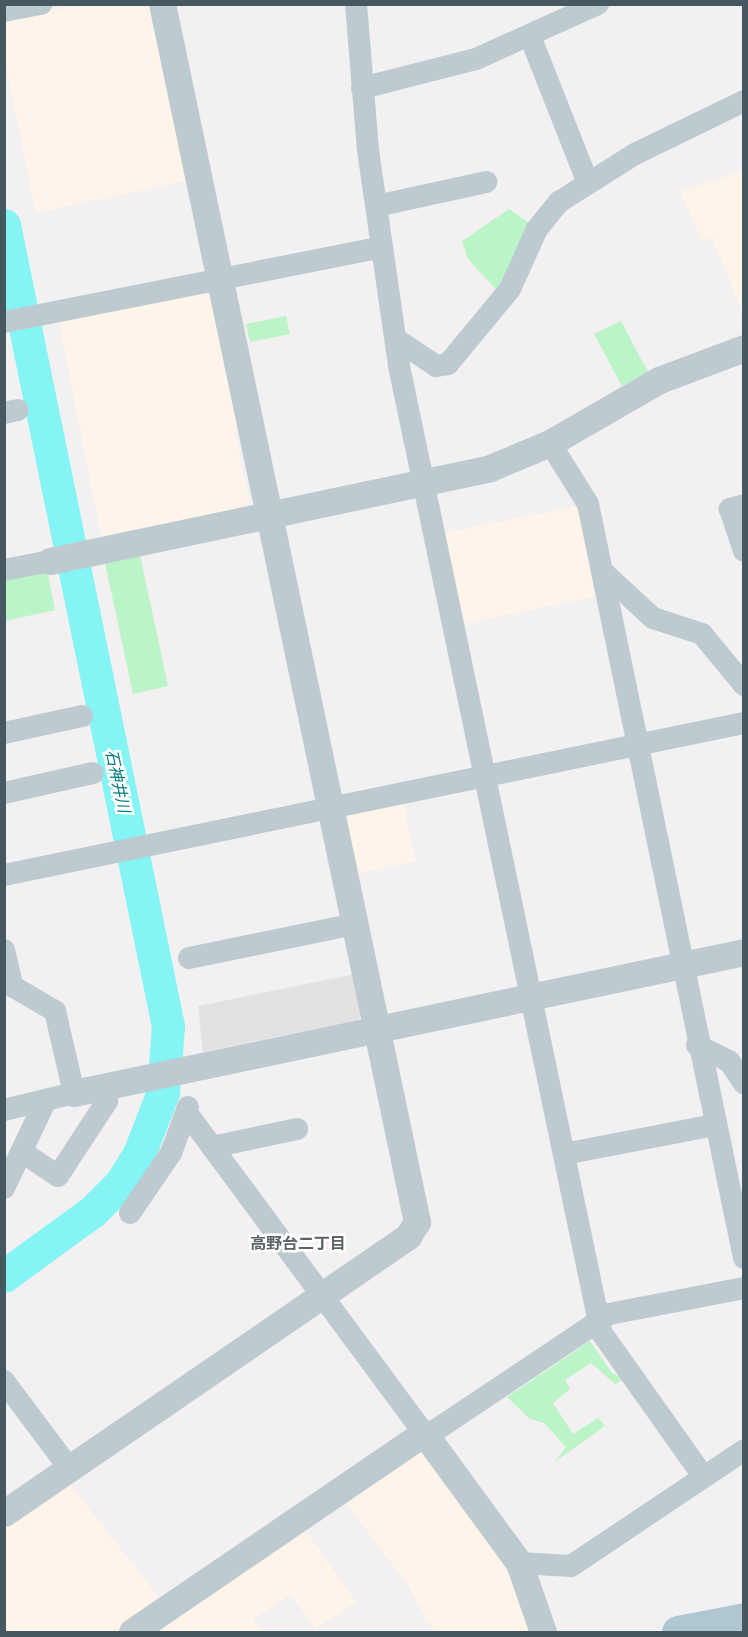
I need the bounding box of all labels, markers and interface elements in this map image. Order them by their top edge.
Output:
water label: 石神井川 [102,748,134,814]
district label: 高野台二丁目 [250,1233,346,1253]

